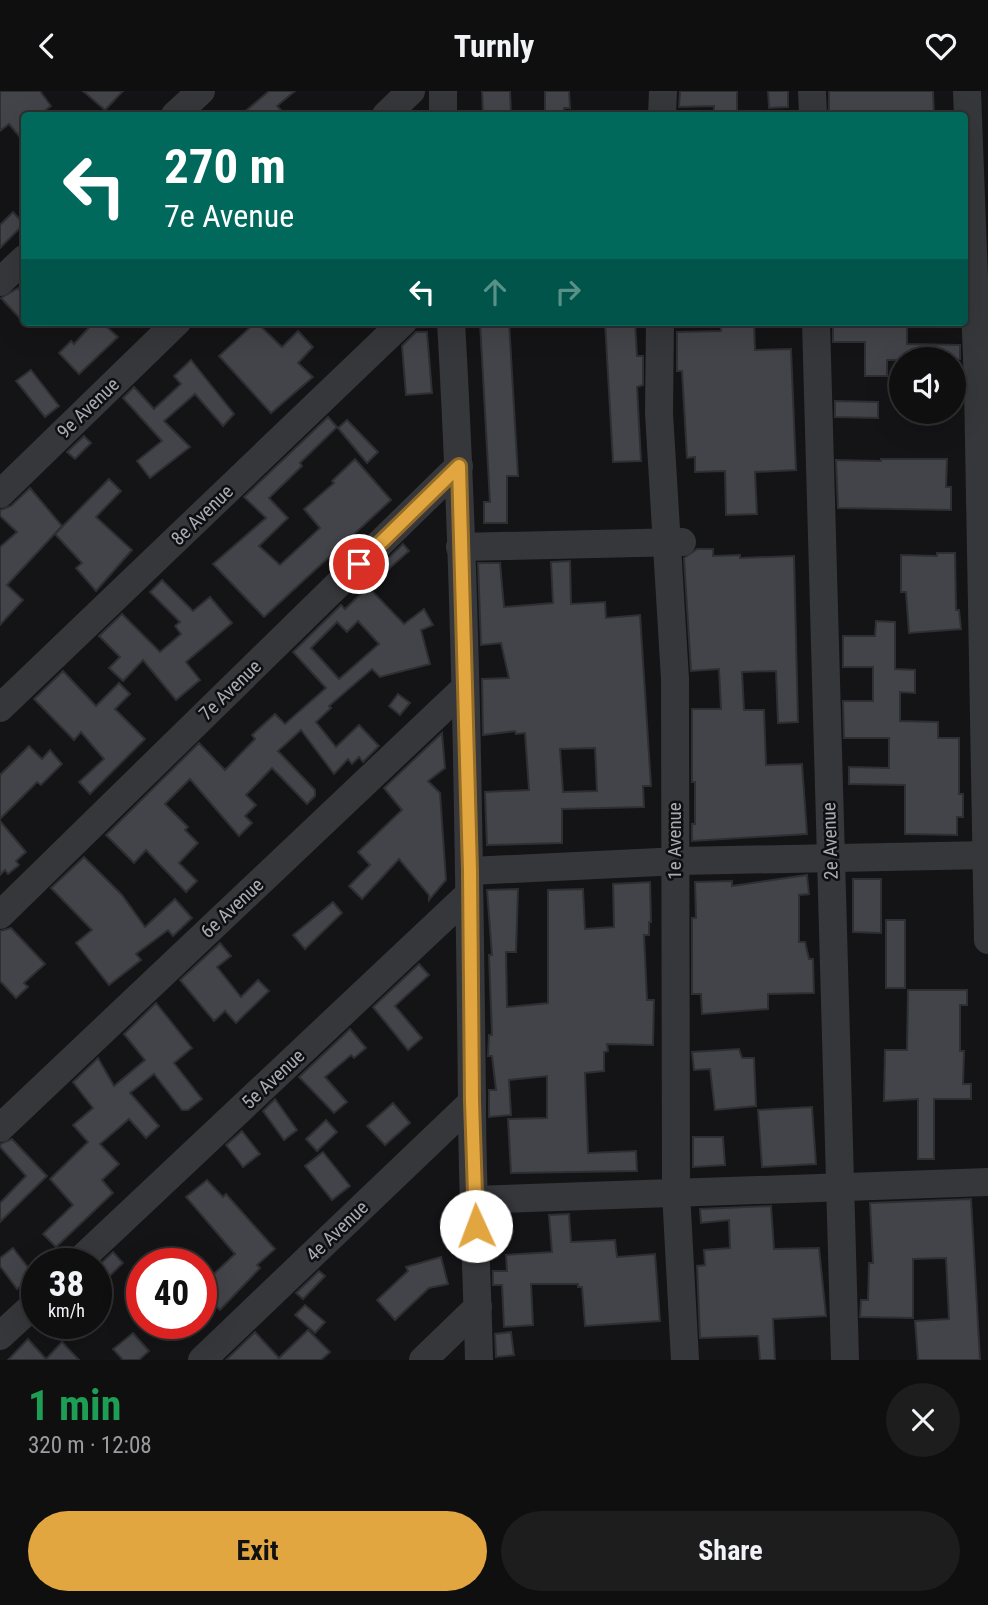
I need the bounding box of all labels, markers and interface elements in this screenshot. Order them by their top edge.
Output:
icon: back [28,27,66,65]
text: Turnly [454,27,534,65]
icon: heart [922,27,960,65]
text: 270 m [164,138,286,195]
icon: left [49,140,140,231]
text: 7e Avenue [164,197,294,235]
icon: left [403,273,441,311]
icon: ahead [476,273,514,311]
icon: right [549,273,587,311]
map controls [889,347,966,424]
button: sound [889,347,966,424]
street label: 9e Avenue [52,373,124,443]
street label: 8e Avenue [166,480,238,550]
pin [329,534,389,594]
icon: arrive [340,545,378,583]
street label: 7e Avenue [194,655,266,725]
street label: 1e Avenue [663,802,686,880]
street label: 2e Avenue [817,802,843,880]
street label: 6e Avenue [196,873,268,943]
street label: 5e Avenue [237,1044,309,1114]
position arrow [439,1189,513,1263]
street label: 4e Avenue [301,1196,373,1266]
speed limit sign: 40 [126,1248,217,1339]
text: 38 [49,1264,84,1305]
text: km/h [48,1300,85,1321]
text: 1 min [28,1381,121,1430]
button: close [886,1383,960,1457]
text: 320 m · 12:08 [28,1432,152,1459]
button: Exit [28,1511,487,1591]
button: Share [501,1511,960,1591]

